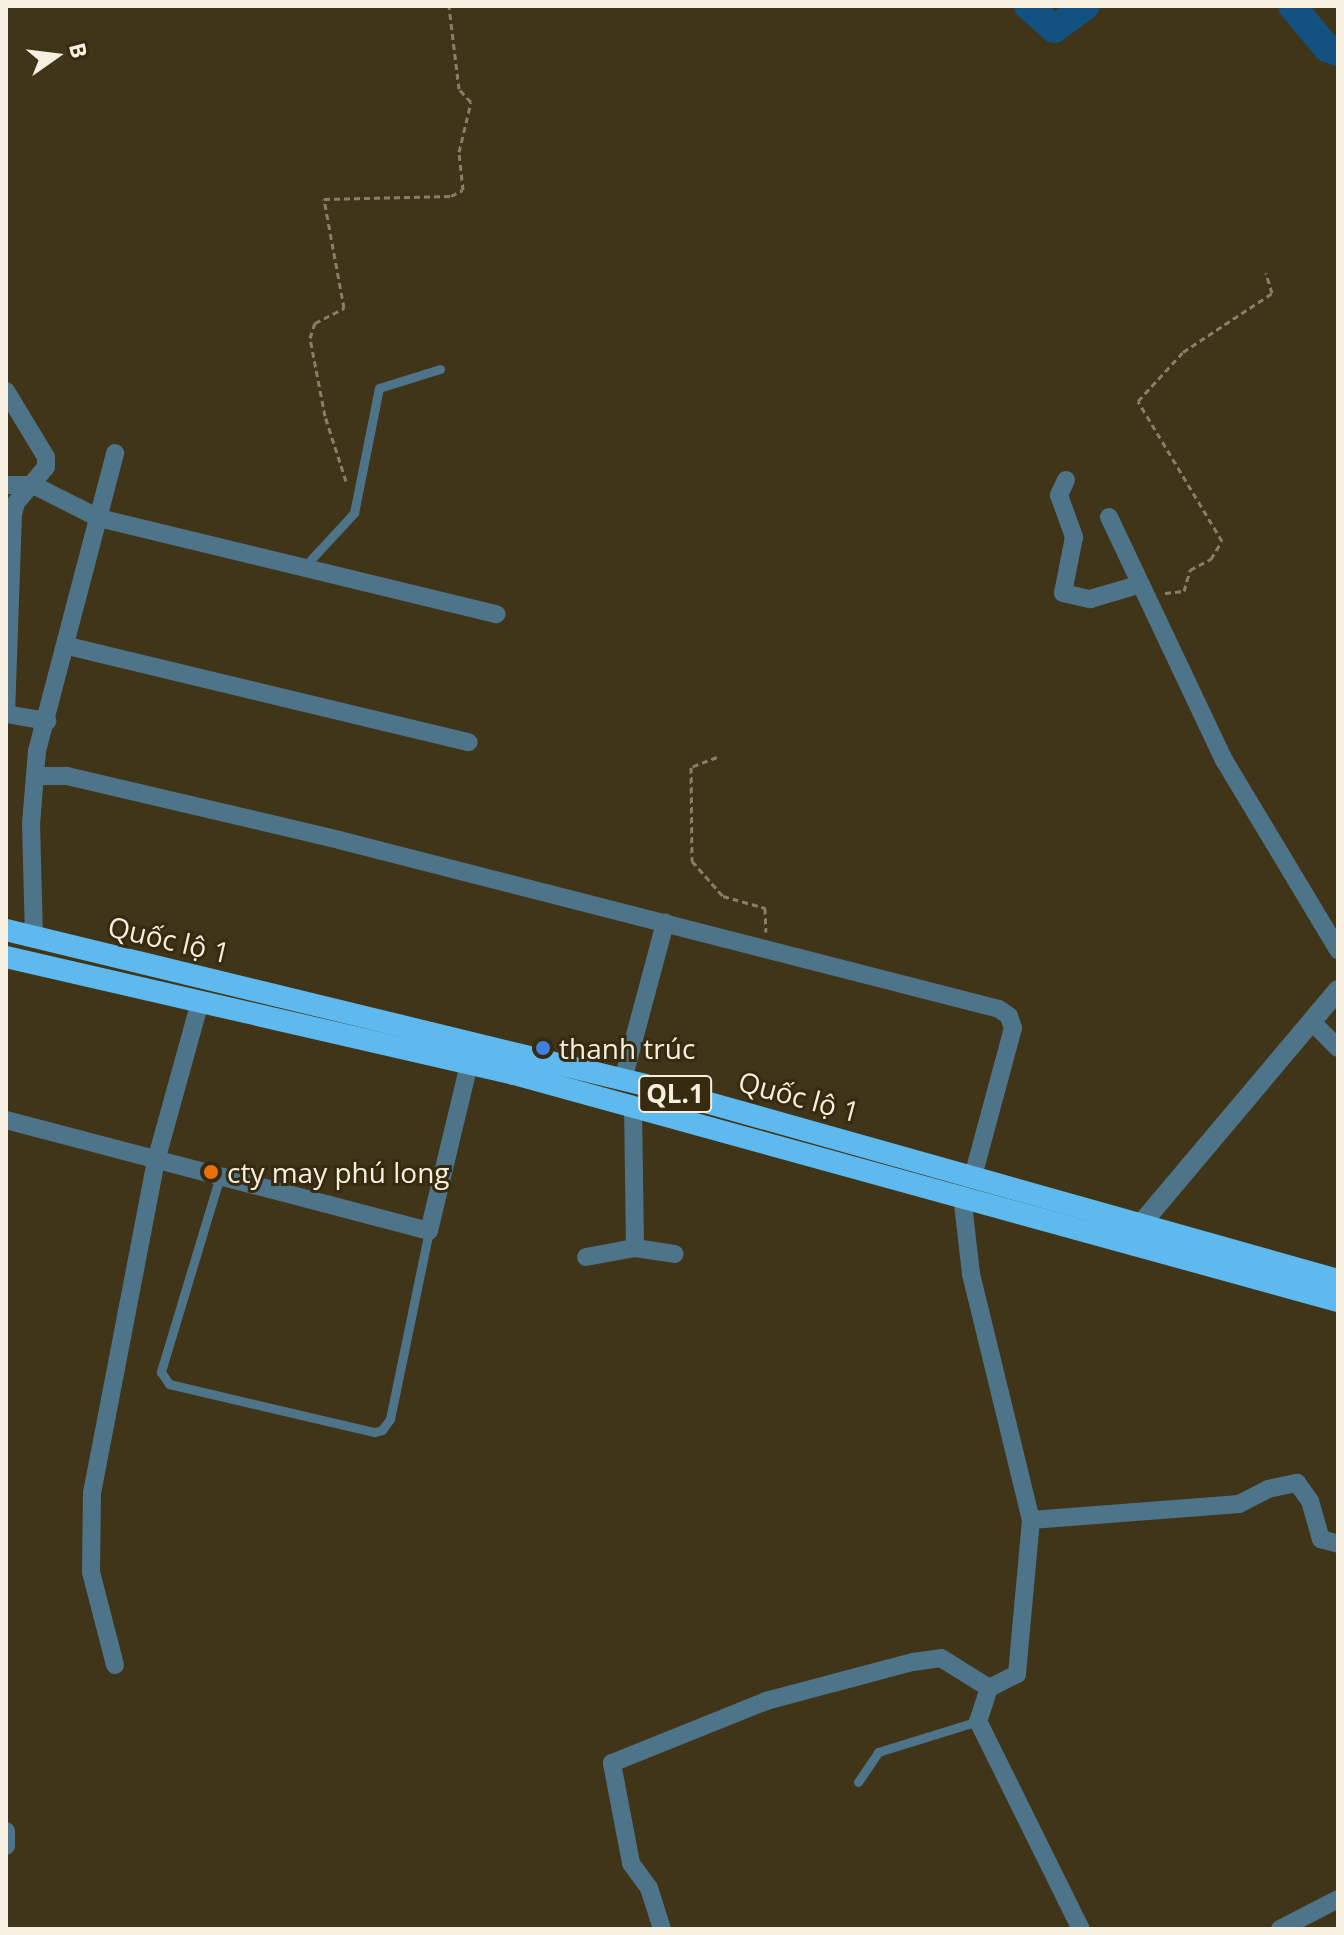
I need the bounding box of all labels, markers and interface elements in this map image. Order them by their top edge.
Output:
north arrow [16,16,96,96]
text: B [63,39,96,61]
street label: Quốc lộ 1 [105,909,233,969]
place label: thanh trúc [559,1031,695,1065]
marker: thanh trúc [534,1039,552,1057]
street label: Quốc lộ 1 [735,1064,863,1128]
road number: QL.1 [637,1072,713,1116]
place label: cty may phú long [227,1155,450,1189]
marker: cty may phú long [202,1163,220,1181]

